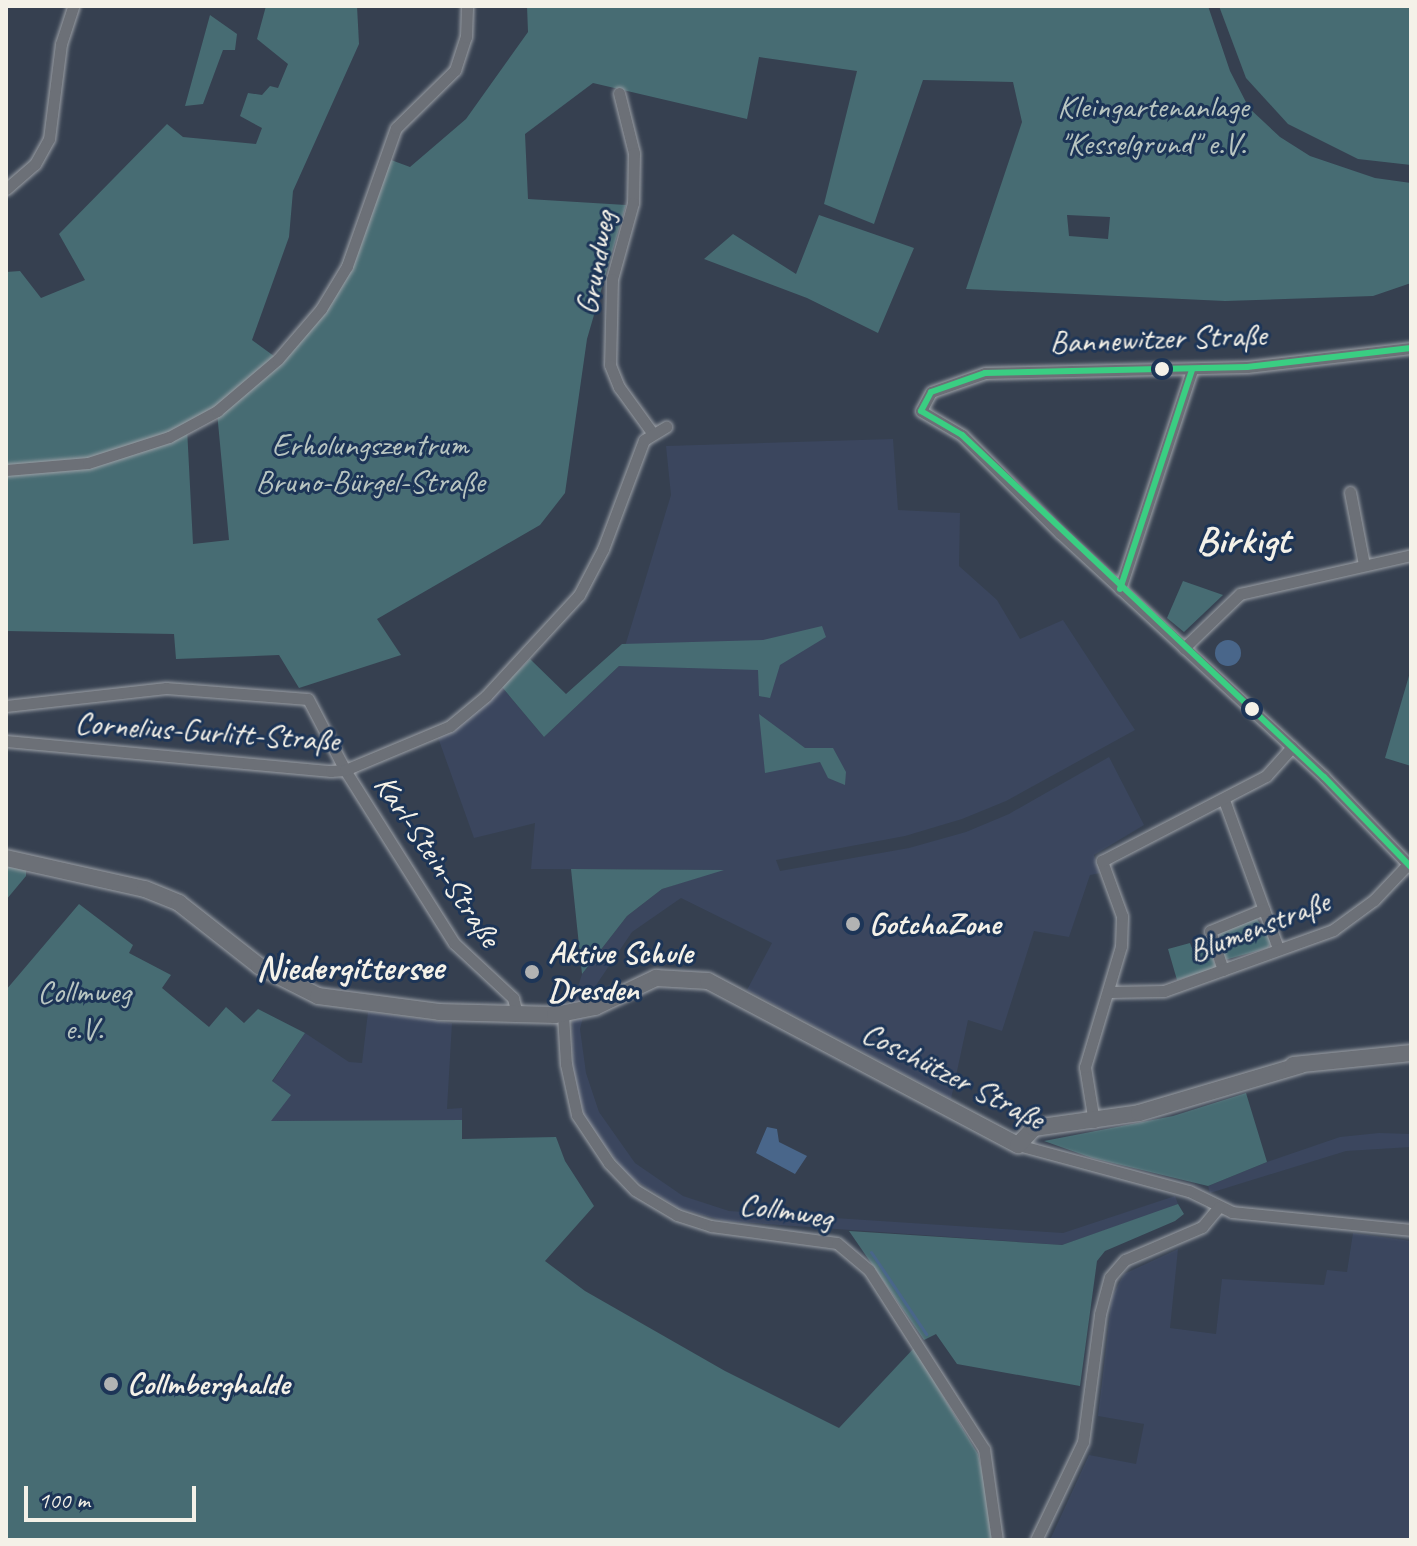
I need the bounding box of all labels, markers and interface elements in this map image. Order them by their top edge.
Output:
park label: Kleingartenanlage "Kesselgrund" e.V. [1057,89,1249,164]
street label: Grundweg [568,208,624,318]
street label: Bannewitzer Straße [1048,316,1268,362]
unlabelled marker [1154,361,1170,377]
park label: Erholungszentrum Bruno-Bürgel-Straße [255,427,485,502]
district label: Birkigt [1196,516,1290,564]
unlabelled marker [1244,701,1260,717]
street label: Cornelius-Gurlitt-Straße [74,704,340,760]
street label: Karl-Stein-Straße [365,768,509,954]
street label: Blumenstraße [1183,883,1335,971]
place label: GotchaZone [869,905,1000,943]
marker: GotchaZone [844,915,862,933]
place label: Aktive Schule Dresden [548,935,692,1010]
district label: Niedergittersee [256,946,444,990]
marker: Aktive Schule Dresden [523,963,541,981]
park label: Collmweg e.V. [37,974,131,1049]
street label: Coschützer Straße [855,1013,1051,1139]
street label: Collmweg [737,1185,835,1237]
place label: Collmberghalde [127,1365,289,1403]
marker: Collmberghalde [102,1375,120,1393]
scale bar [28,1470,200,1520]
text: 100 m [38,1485,90,1515]

